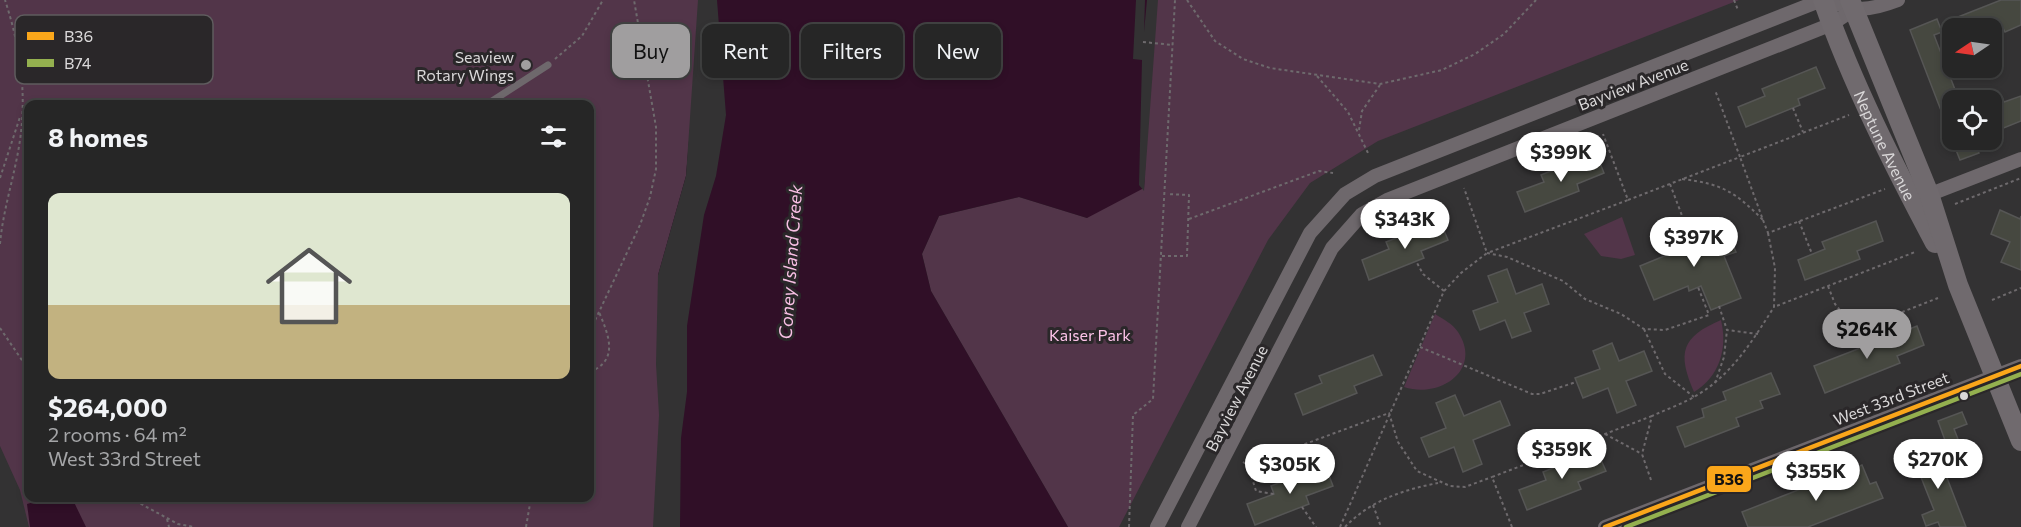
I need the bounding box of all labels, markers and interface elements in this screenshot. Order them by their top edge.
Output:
legend [15,15,213,84]
north arrow [1942,18,2002,78]
map controls [1942,18,2002,150]
chip: Buy [612,24,690,78]
chip: Rent [702,24,789,78]
chip: Filters [801,24,903,78]
chip: New [915,24,1001,78]
text: B36 [64,26,93,45]
place label: Seaview Rotary Wings [416,47,514,84]
text: B74 [64,53,92,72]
street label: Bayview Avenue [1575,54,1691,114]
marker: Seaview Rotary Wings [519,58,533,72]
street label: Neptune Avenue [1851,87,1920,203]
button: locate [1942,90,2002,150]
icon: filters [537,120,570,153]
text: 8 homes [48,121,148,152]
pin: $399K [1519,132,1603,183]
text: $399K [1530,139,1592,163]
water label: Coney Island Creek [774,183,806,340]
pin: $343K [1363,199,1447,250]
text: $343K [1374,206,1436,230]
pin: $397K [1652,217,1736,268]
text: $397K [1664,224,1724,248]
icon: home [255,232,363,340]
pin: $264K [1825,309,1909,360]
text: $264K [1836,316,1898,340]
park label: Kaiser Park [1049,325,1131,344]
street label: Bayview Avenue [1201,342,1271,454]
street label: West 33rd Street [1830,367,1952,429]
unlabelled marker [1958,390,1970,402]
text: $264,000 [48,391,167,422]
text: 2 rooms · 64 m² [48,422,187,446]
pin: $359K [1520,429,1604,480]
text: $359K [1531,436,1593,460]
pin: $270K [1896,439,1980,490]
pin: $305K [1248,444,1332,495]
text: West 33rd Street [48,446,201,470]
text: $270K [1908,446,1968,470]
text: $305K [1259,451,1321,475]
pin: $355K [1774,451,1858,502]
text: $355K [1786,458,1846,482]
line badge: B36 [1706,465,1752,493]
text: B36 [1714,469,1744,488]

